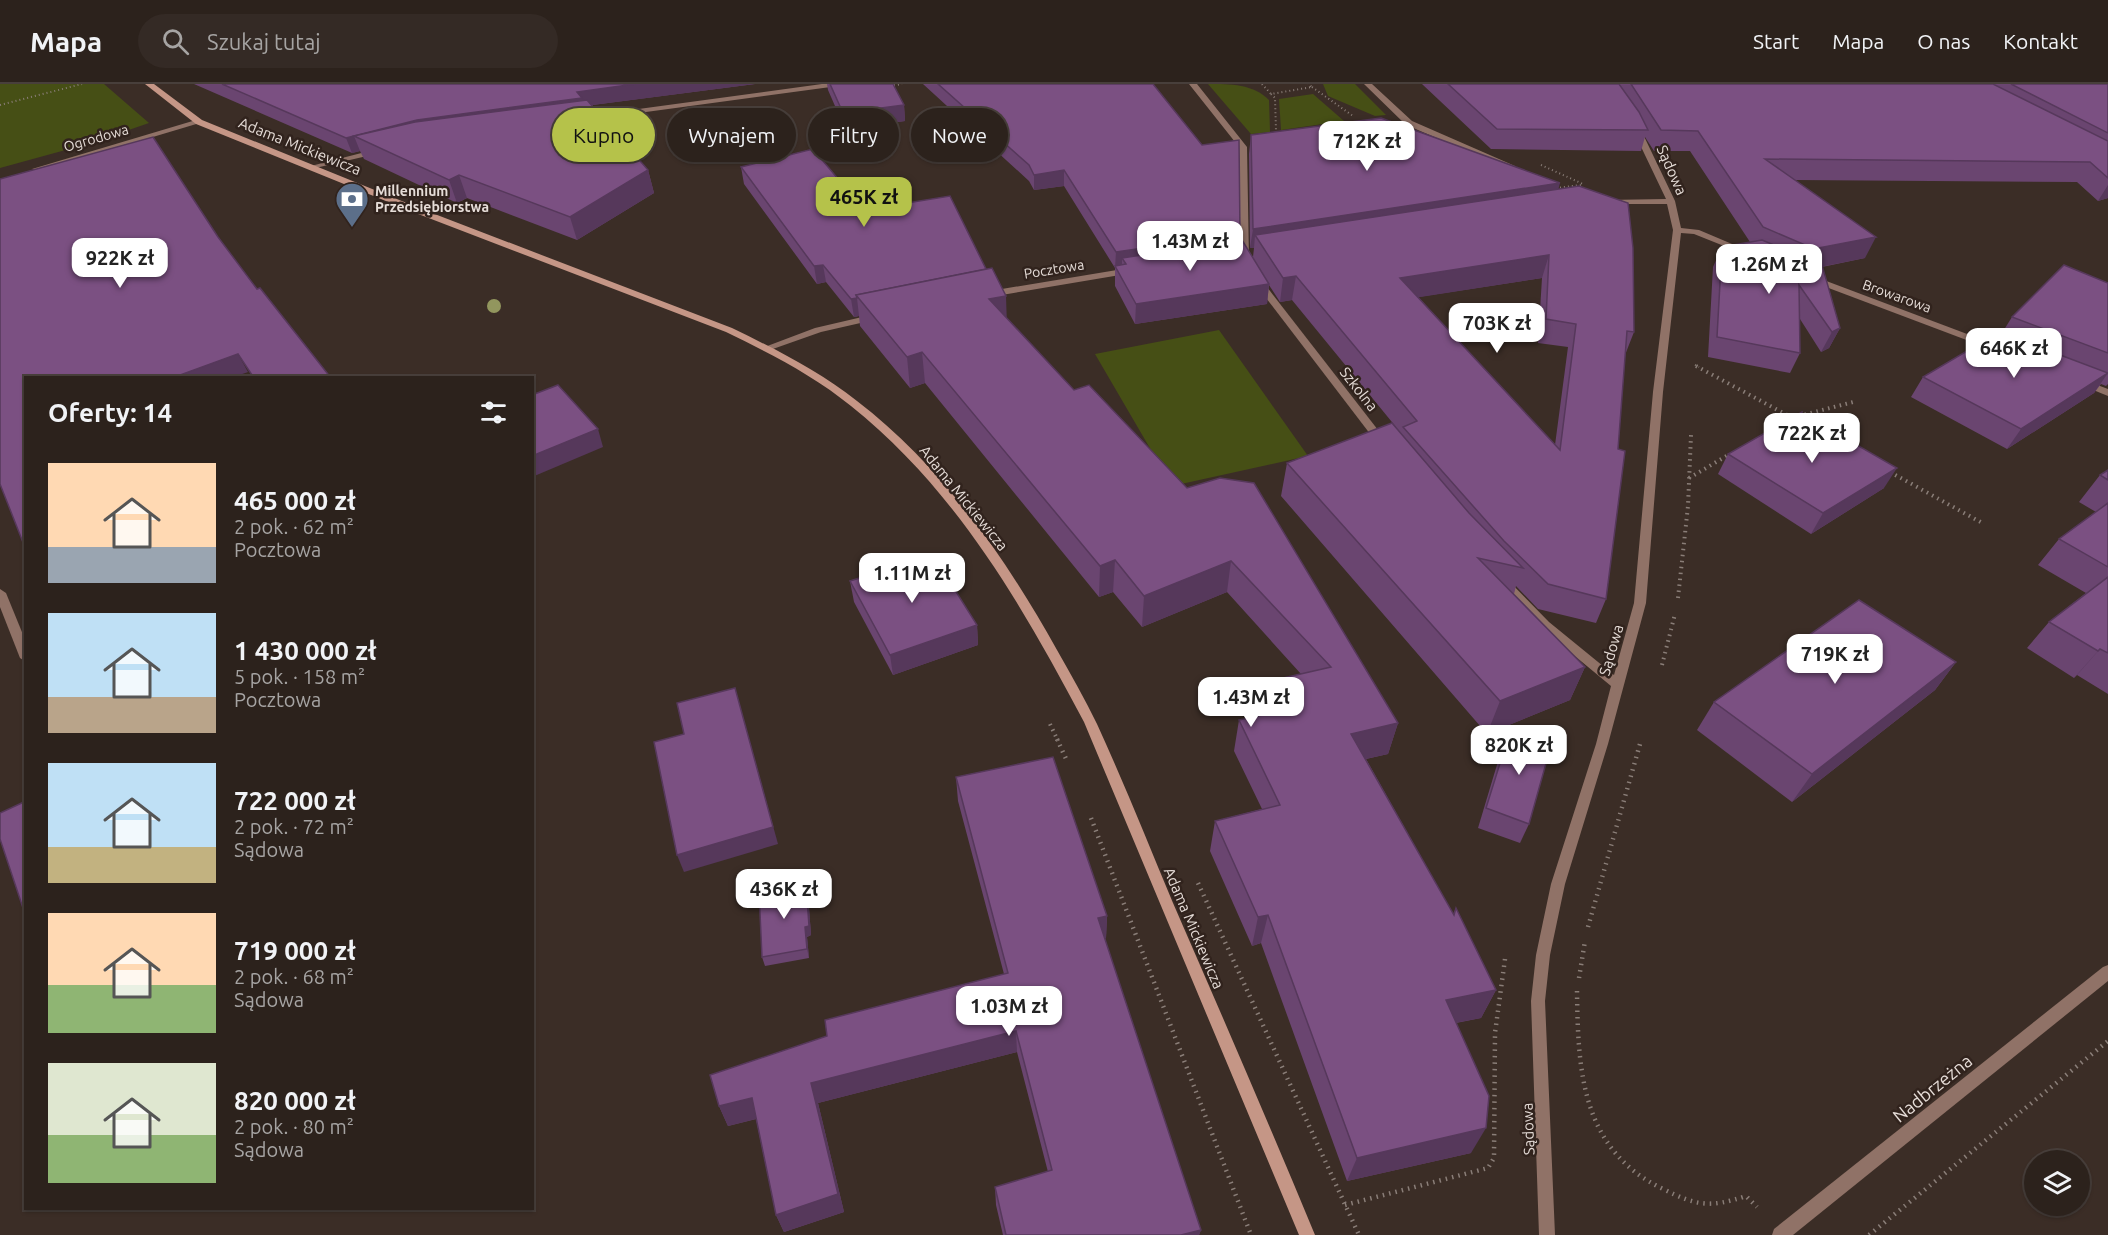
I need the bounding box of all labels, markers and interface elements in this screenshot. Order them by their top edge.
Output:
search box [138,14,558,68]
icon: search [159,25,192,58]
text: Mapa [30,26,102,57]
text: Szukaj tutaj [207,29,321,54]
text: Start [1753,29,1799,53]
text: Mapa [1832,29,1884,53]
text: O nas [1917,29,1970,53]
text: Kontakt [2003,29,2078,53]
chip: Kupno [552,108,655,162]
chip: Wynajem [667,108,796,162]
chip: Filtry [808,108,899,162]
chip: Nowe [911,108,1008,162]
street label: Adama Mickiewicza [236,114,364,178]
street label: Ogrodowa [62,121,130,155]
pin: 712K zł [1312,121,1422,172]
text: 712K zł [1333,129,1401,152]
street label: Sądowa [1654,143,1690,197]
pin: 465K zł [809,177,919,228]
bank icon: Millennium Przedsiębiorstwa [334,181,370,228]
place label: Millennium Przedsiębiorstwa [375,183,489,216]
text: 465K zł [830,185,898,208]
pin: 1.43M zł [1128,221,1252,272]
text: 1.43M zł [1151,229,1229,252]
pin: 922K zł [65,238,175,289]
pin: 1.26M zł [1707,244,1831,295]
text: 922K zł [86,246,154,269]
text: 1.26M zł [1730,252,1808,275]
street label: Pocztowa [1023,256,1085,282]
street label: Browarowa [1860,276,1934,316]
pin: 703K zł [1442,303,1552,354]
text: 703K zł [1463,311,1531,334]
pin: 646K zł [1959,328,2069,379]
text: 646K zł [1980,336,2048,359]
street label: Szkolna [1337,364,1381,414]
icon: filters [477,396,510,429]
text: Oferty: 14 [48,398,172,427]
pin: 722K zł [1757,413,1867,464]
text: 722K zł [1778,421,1846,444]
street label: Adama Mickiewicza [916,442,1012,554]
text: 465 000 zł [234,486,356,515]
icon: home [96,487,168,559]
text: 2 pok. · 62 m² [234,515,354,538]
text: Pocztowa [234,538,321,561]
pin: 1.11M zł [850,553,974,604]
text: 1.11M zł [873,561,951,584]
street label: Sądowa [1596,622,1626,678]
pin: 719K zł [1780,634,1890,685]
text: 1 430 000 zł [234,636,377,665]
icon: home [96,637,168,709]
text: 719K zł [1801,642,1869,665]
text: 5 pok. · 158 m² [234,665,365,688]
pin: 1.43M zł [1189,677,1313,728]
text: 1.43M zł [1212,685,1290,708]
text: Pocztowa [234,688,321,711]
pin: 820K zł [1464,725,1574,776]
text: 820K zł [1485,733,1553,756]
text: 722 000 zł [234,786,356,815]
icon: home [96,787,168,859]
text: 2 pok. · 72 m² [234,815,354,838]
text: Sądowa [234,838,304,861]
street label: Adama Mickiewicza [1161,865,1227,991]
pin: 436K zł [729,869,839,920]
text: 436K zł [750,877,818,900]
text: 719 000 zł [234,936,356,965]
icon: home [96,937,168,1009]
text: 2 pok. · 68 m² [234,965,354,988]
pin: 1.03M zł [947,986,1071,1037]
text: Sądowa [234,988,304,1011]
text: 1.03M zł [970,994,1048,1017]
street label: Nadbrzeżna [1888,1050,1976,1126]
text: 820 000 zł [234,1086,356,1115]
icon: home [96,1087,168,1159]
street label: Sądowa [1519,1102,1537,1156]
text: 2 pok. · 80 m² [234,1115,354,1138]
text: Sądowa [234,1138,304,1161]
map controls [2024,1150,2090,1216]
button: layers [2024,1150,2090,1216]

